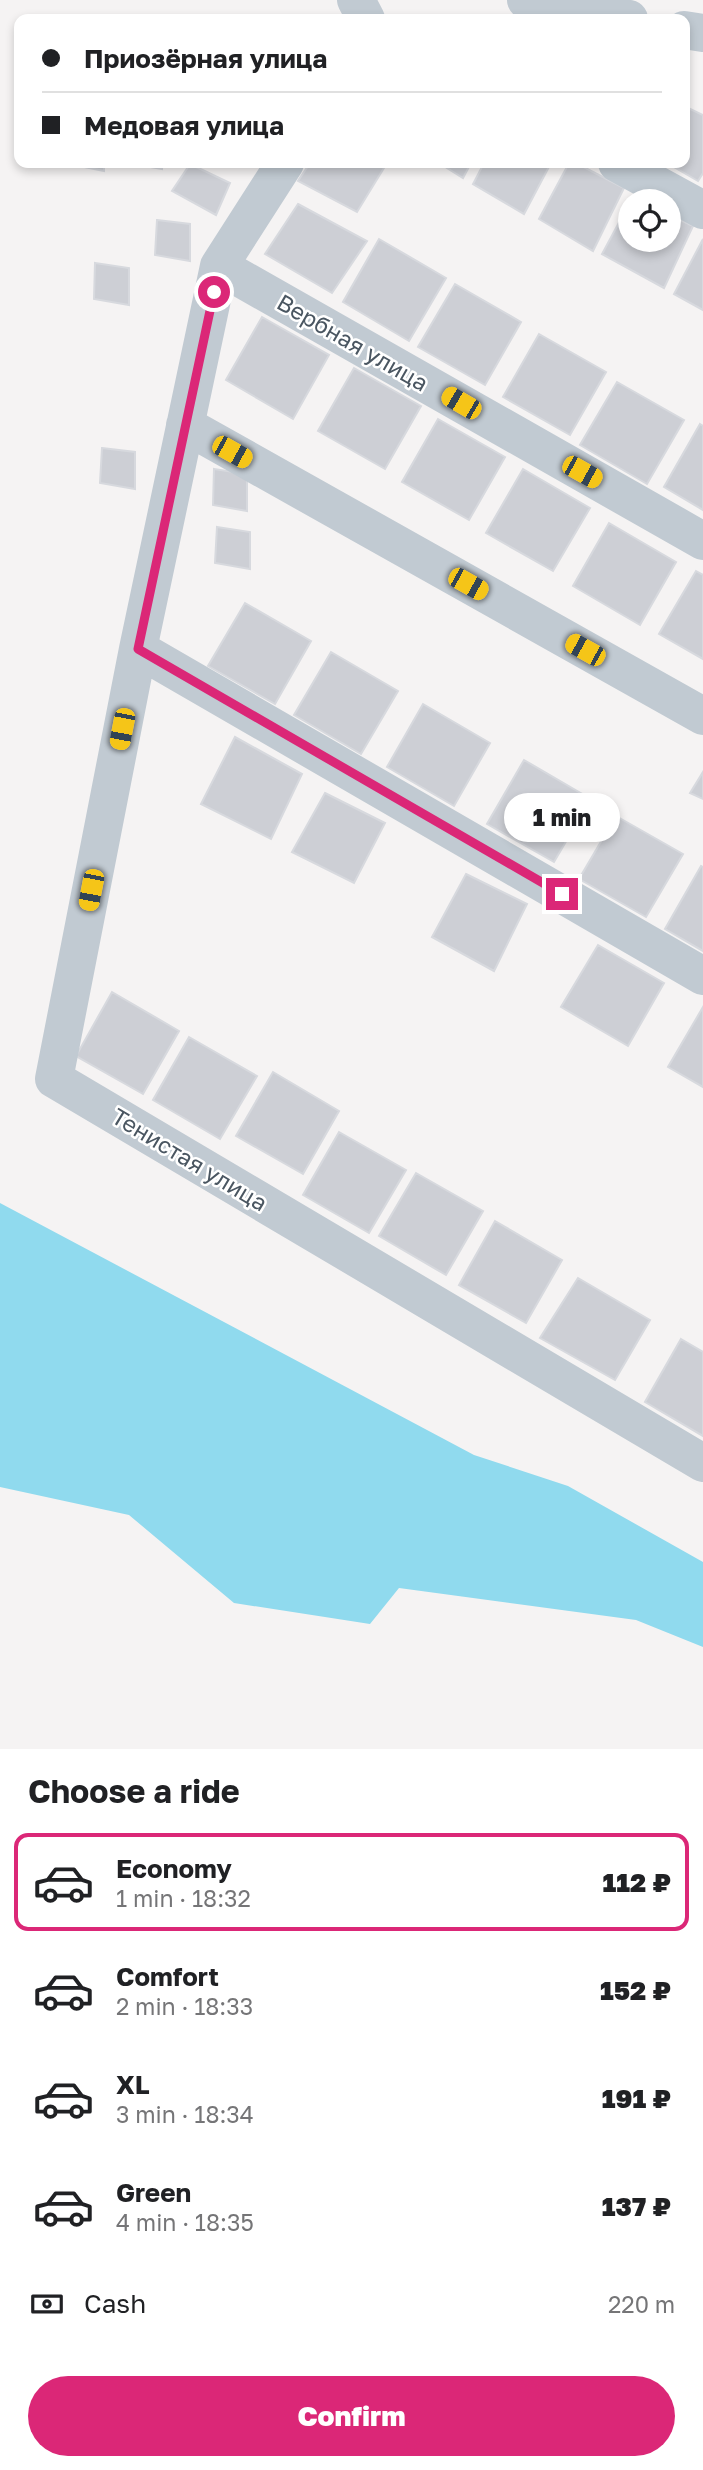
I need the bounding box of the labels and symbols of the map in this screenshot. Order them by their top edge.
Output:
route start [198,276,230,308]
street label: Вербная улица [272,287,434,397]
car [438,383,485,423]
car [209,433,256,471]
car [559,453,606,491]
car [445,565,492,603]
car [562,631,609,669]
car [108,706,137,752]
callout: 1 min [504,792,620,842]
car [77,867,106,913]
route end [546,878,578,910]
street label: Тенистая улица [107,1102,273,1216]

